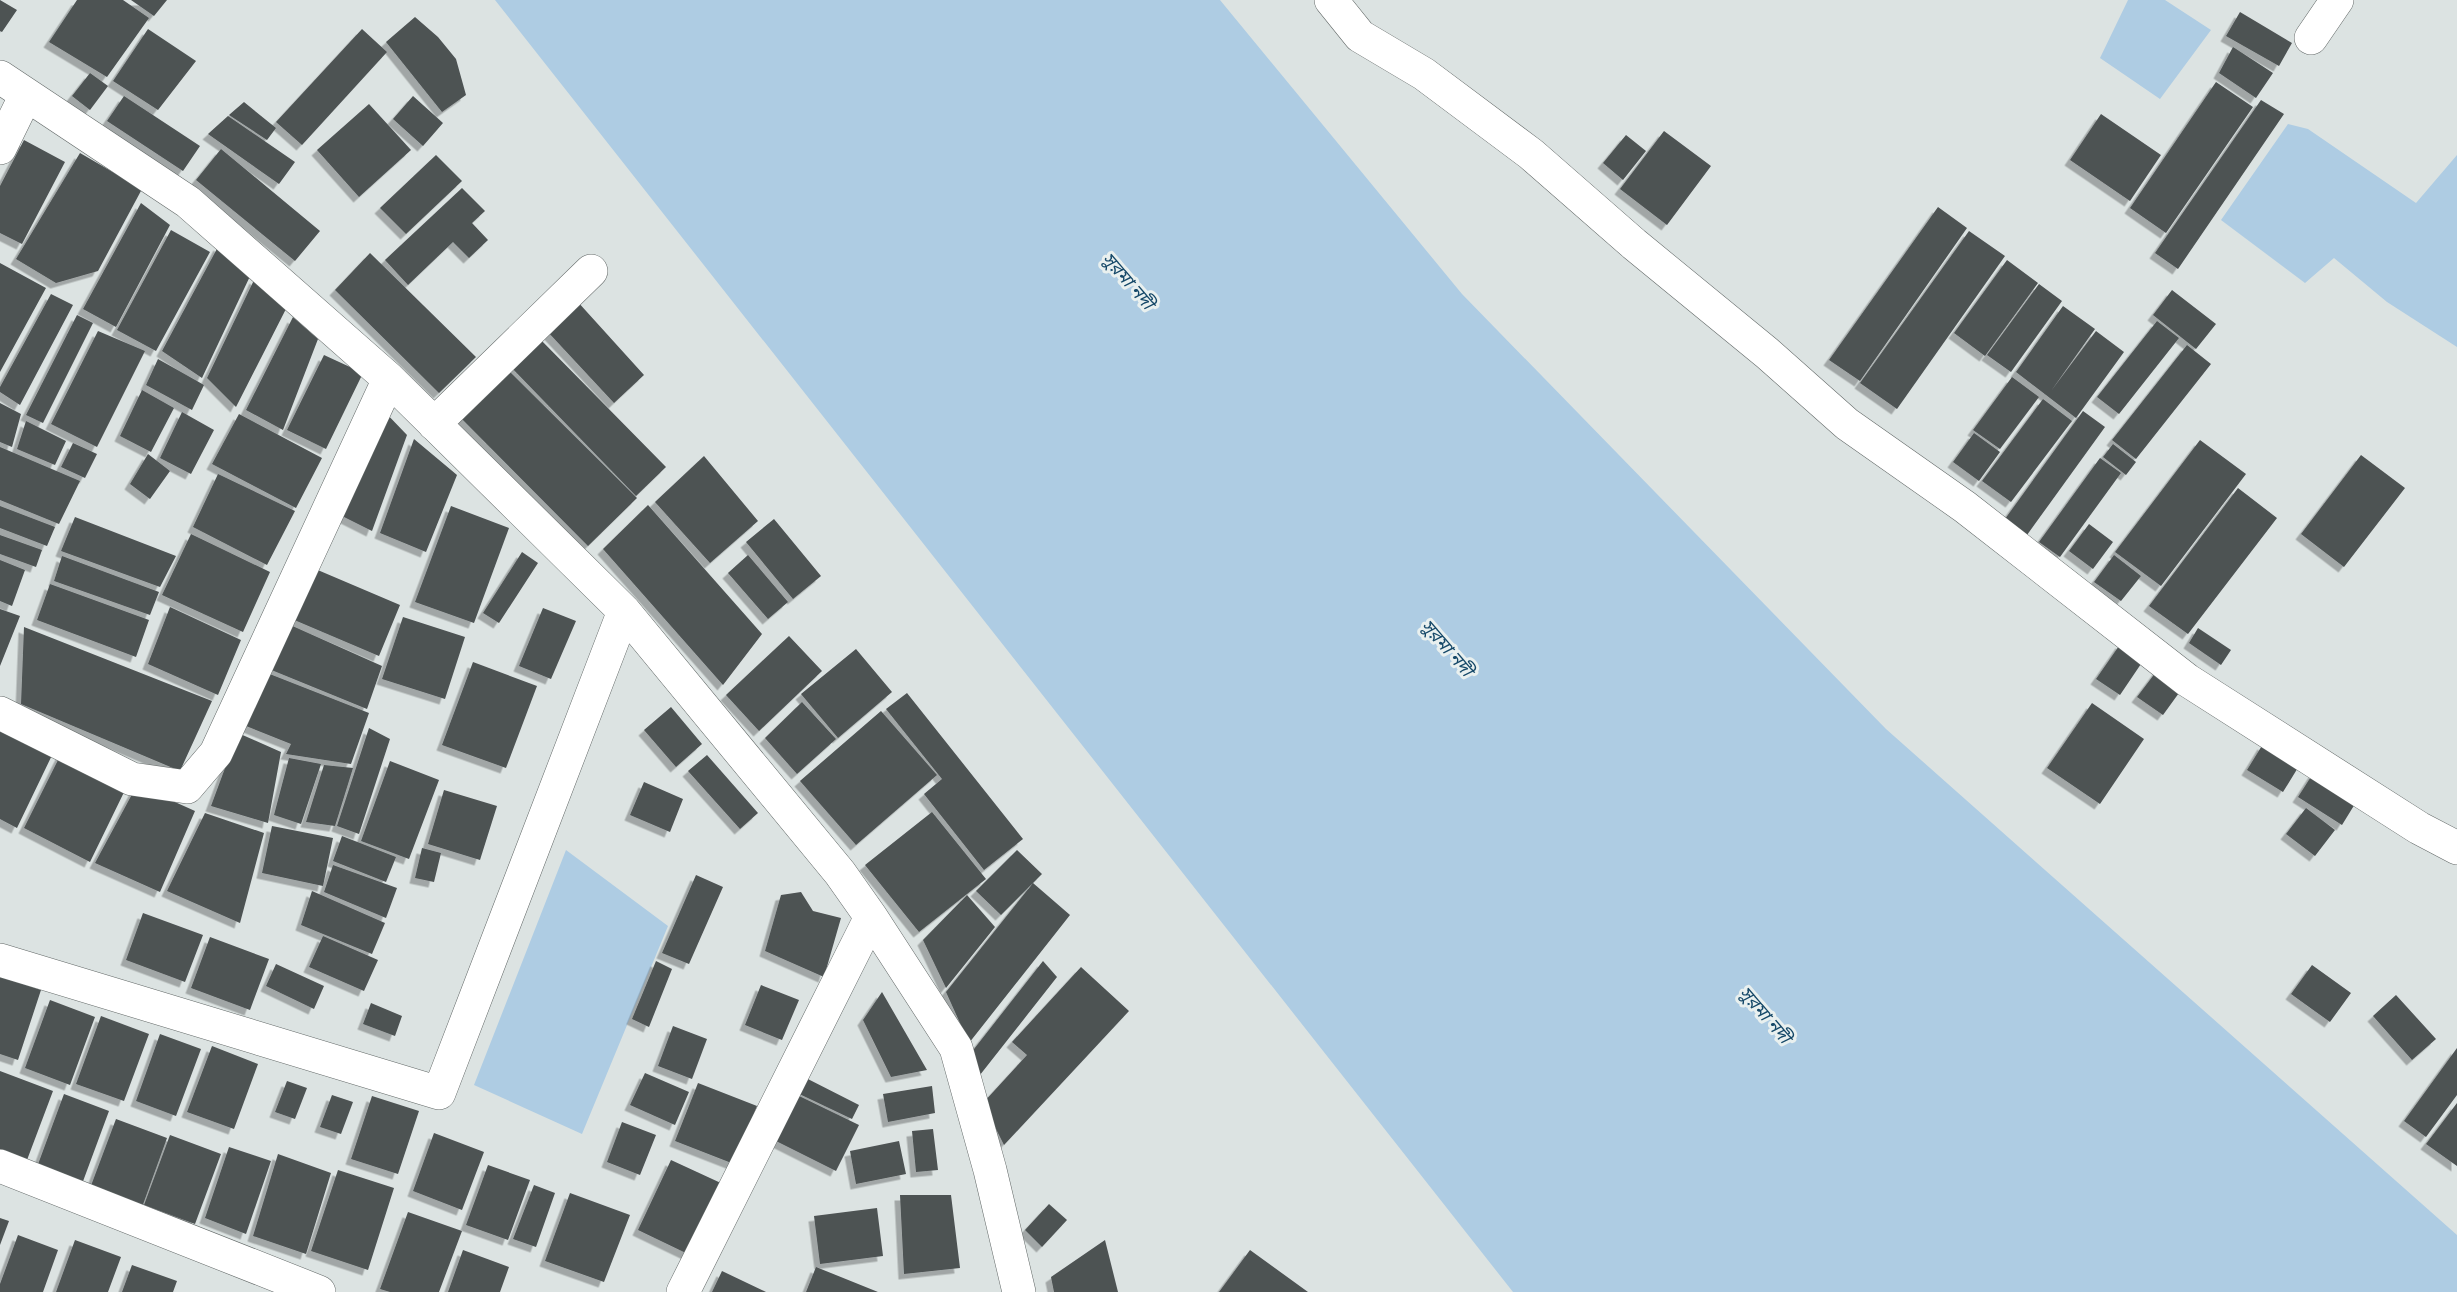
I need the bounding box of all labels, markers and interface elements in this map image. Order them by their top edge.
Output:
water label: সুরমা নদী [1097,247,1162,316]
water label: সুরমা নদী [1416,614,1481,683]
water label: সুরমা নদী [1734,981,1799,1050]

